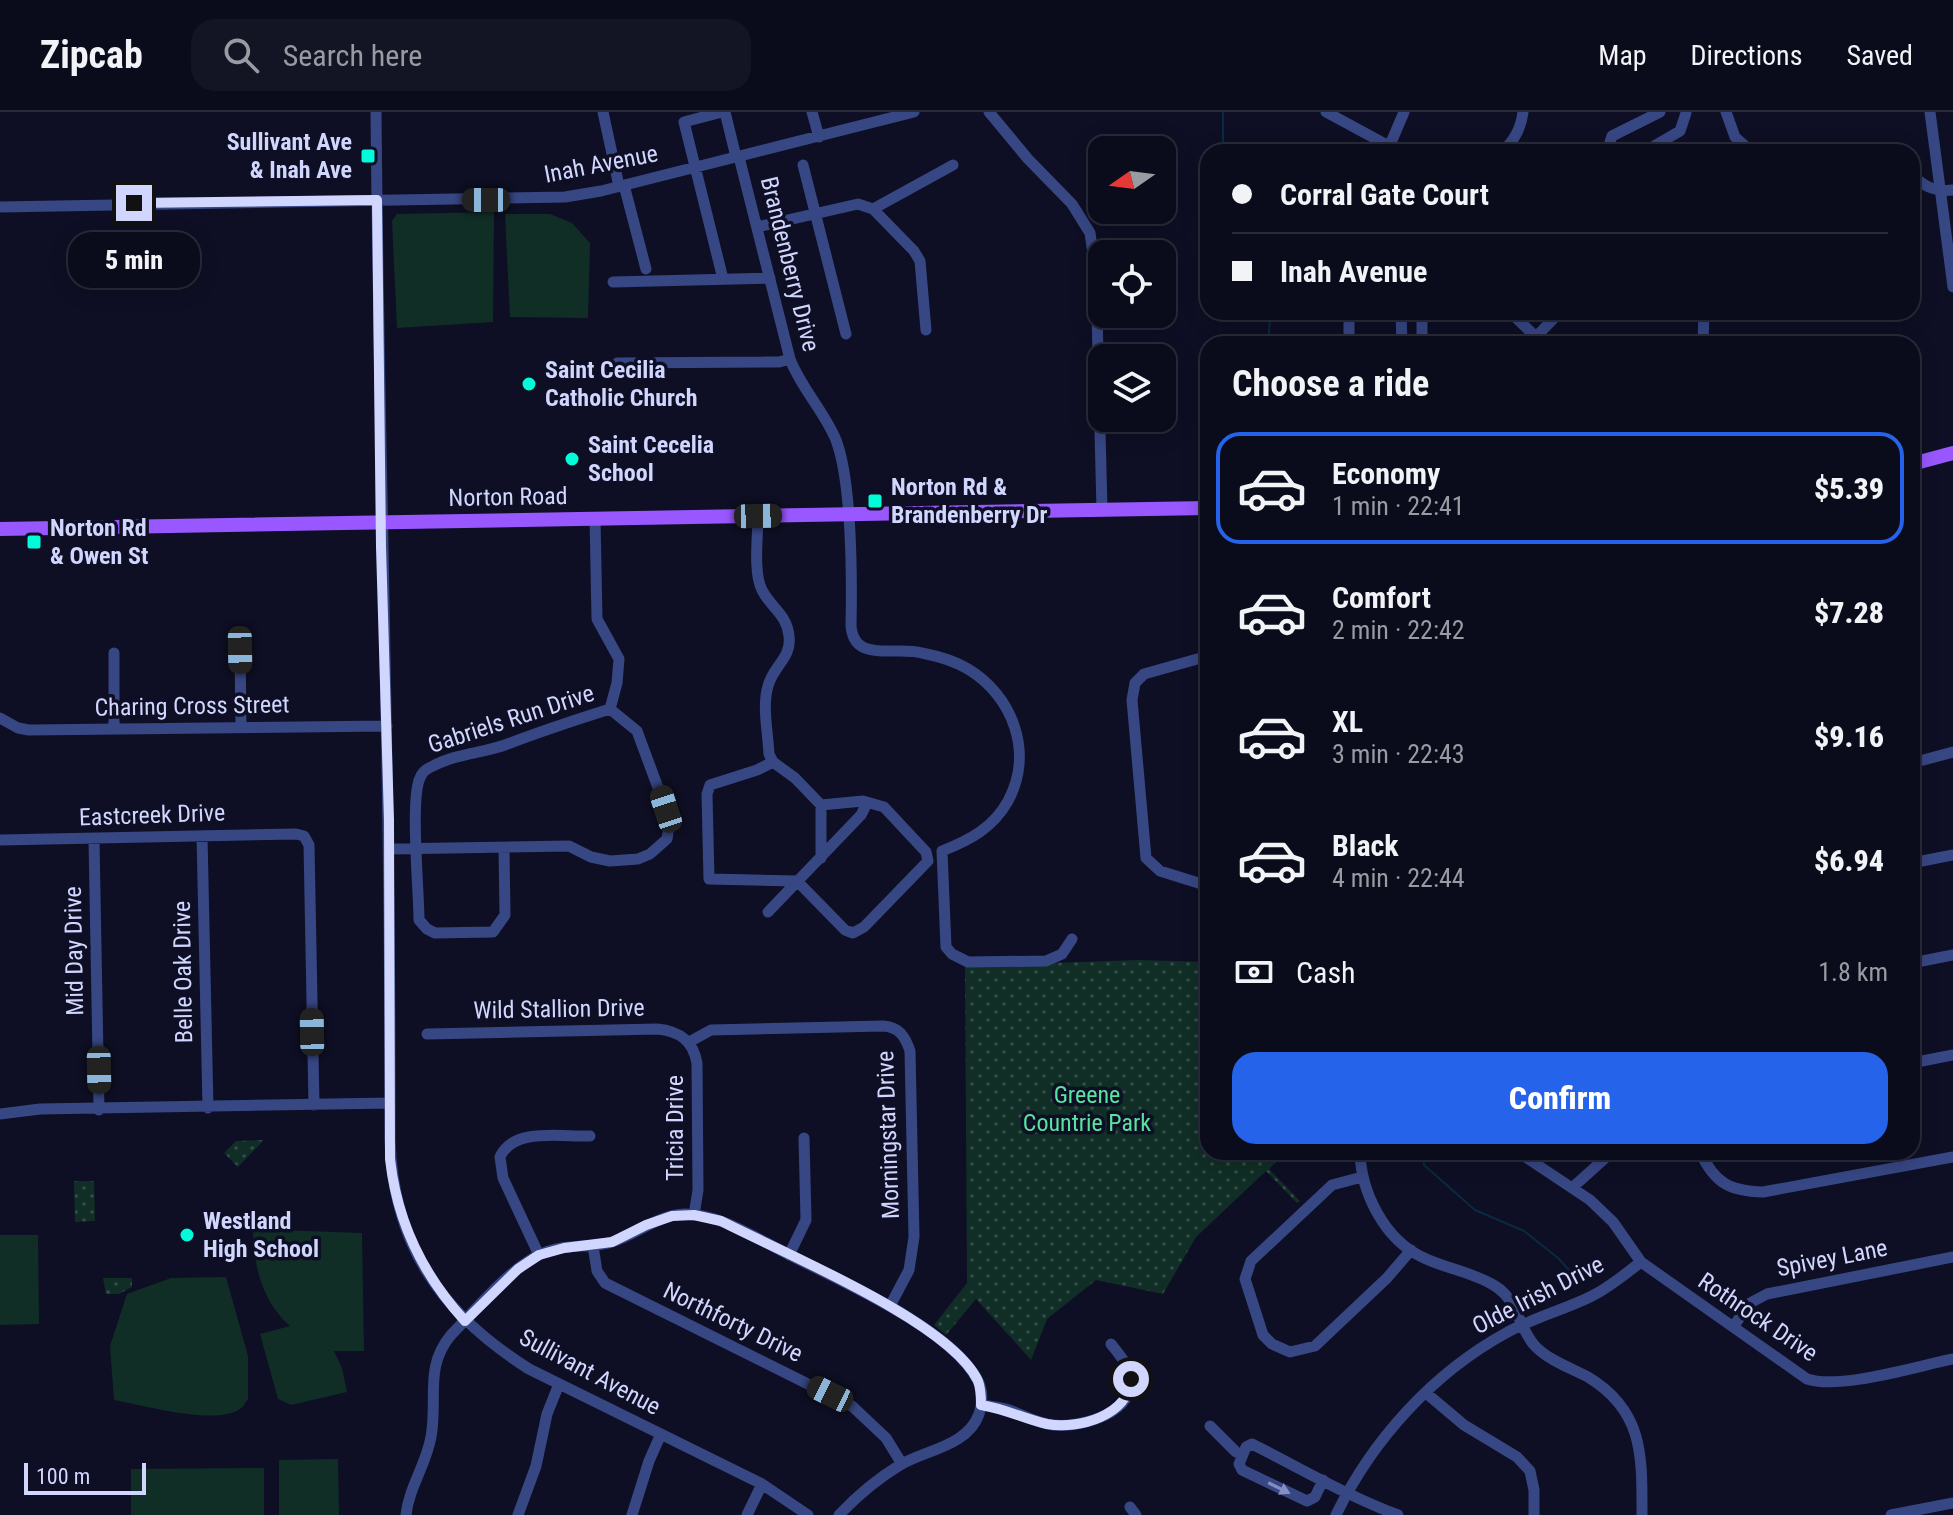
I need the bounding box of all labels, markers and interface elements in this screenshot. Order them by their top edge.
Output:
search box [191,19,751,91]
text: Zipcab [40,33,143,77]
icon: search [219,33,263,77]
text: Search here [283,38,422,73]
text: Map [1598,39,1647,72]
text: Directions [1691,39,1802,72]
text: Saved [1846,39,1913,72]
place label: Sullivant Ave & Inah Ave [227,128,352,184]
north arrow [1088,136,1176,224]
map controls [1088,136,1176,432]
street label: Inah Avenue [542,139,660,189]
marker: Sullivant Ave & Inah Ave [359,147,377,165]
street label: Brandenberry Drive [755,174,825,354]
text: Corral Gate Court [1280,177,1489,212]
route end [116,185,152,221]
car [462,188,510,212]
callout: 5 min [68,231,200,287]
button: locate [1088,240,1176,328]
text: 5 min [105,245,163,275]
text: Inah Avenue [1280,254,1427,289]
button: layers [1088,344,1176,432]
place label: Saint Cecilia Catholic Church [545,356,698,412]
text: Choose a ride [1232,363,1429,405]
marker: Saint Cecilia Catholic Church [520,375,538,393]
place label: Saint Cecelia School [588,431,714,487]
marker: Saint Cecelia School [563,450,581,468]
icon: car [1236,452,1308,524]
text: Economy [1332,456,1440,491]
text: $5.39 [1814,471,1884,506]
place label: Norton Rd & Brandenberry Dr [891,473,1048,529]
street label: Norton Road [448,482,568,512]
text: 1 min · 22:41 [1332,491,1465,521]
marker: Norton Rd & Brandenberry Dr [866,492,884,510]
car [734,504,782,528]
place label: Norton Rd & Owen St [50,514,148,570]
marker: Norton Rd & Owen St [25,533,43,551]
icon: car [1236,576,1308,648]
text: Comfort [1332,580,1431,615]
text: $7.28 [1814,595,1884,630]
text: 2 min · 22:42 [1332,615,1465,645]
car [228,626,252,674]
street label: Gabriels Run Drive [424,679,598,759]
street label: Charing Cross Street [94,690,290,722]
icon: car [1236,700,1308,772]
text: XL [1332,704,1363,739]
text: $9.16 [1814,719,1884,754]
text: 3 min · 22:43 [1332,739,1465,769]
car [647,782,685,836]
street label: Eastcreek Drive [78,798,226,832]
icon: car [1236,824,1308,896]
text: Black [1332,828,1399,863]
text: $6.94 [1814,843,1884,878]
text: 4 min · 22:44 [1332,863,1465,893]
street label: Mid Day Drive [59,886,89,1016]
street label: Belle Oak Drive [168,901,198,1043]
icon: cash [1232,950,1276,994]
text: Cash [1296,955,1356,990]
text: 1.8 km [1818,957,1888,987]
street label: Wild Stallion Drive [473,994,645,1024]
car [300,1008,324,1056]
car [87,1046,111,1094]
street label: Morningstar Drive [871,1050,905,1220]
button: Confirm [1232,1052,1888,1144]
street label: Tricia Drive [661,1075,689,1181]
park label: Greene Countrie Park [1023,1081,1151,1137]
place label: Westland High School [203,1207,319,1263]
marker: Westland High School [178,1226,196,1244]
street label: Spivey Lane [1774,1234,1890,1282]
street label: Olde Irish Drive [1468,1250,1608,1340]
street label: Rothrock Drive [1693,1267,1823,1367]
street label: Northforty Drive [659,1276,807,1368]
street label: Sullivant Avenue [515,1323,665,1421]
route start [1113,1361,1149,1397]
car [803,1373,857,1415]
scale bar [24,1459,146,1495]
text: 100 m [36,1464,90,1489]
one-way arrow [1267,1481,1291,1495]

